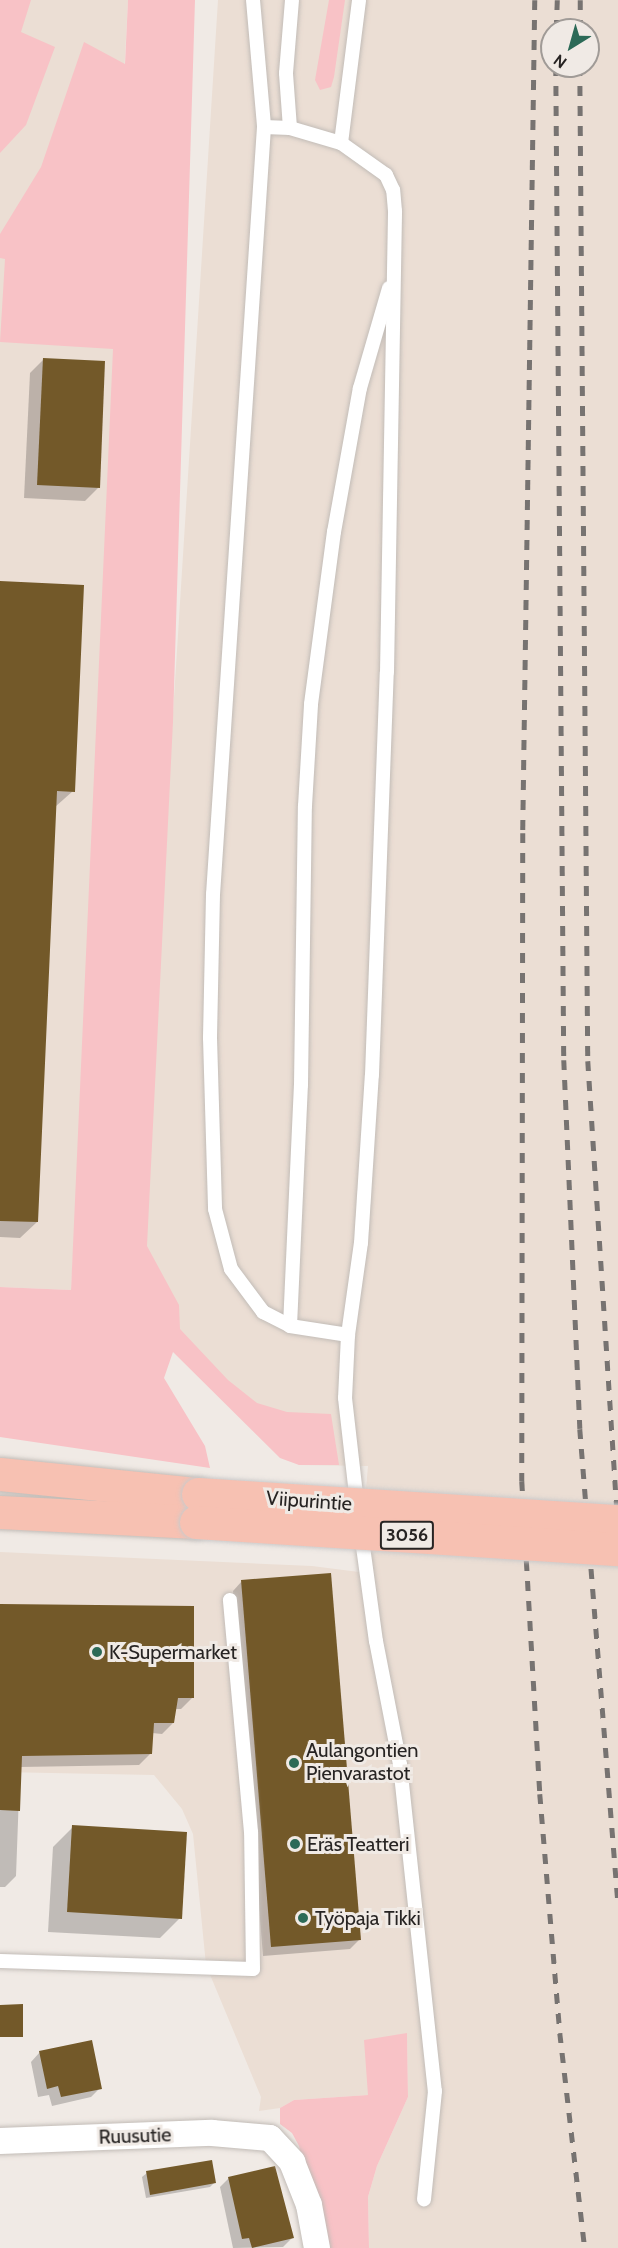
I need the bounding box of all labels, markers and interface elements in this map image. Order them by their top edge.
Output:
north arrow [540,18,600,78]
text: N [550,50,570,72]
street label: Viipurintie [265,1486,353,1516]
road number: 3056 [378,1520,436,1550]
place label: K-Supermarket [109,1640,237,1664]
marker: K-Supermarket [90,1645,104,1659]
place label: Aulangontien Pienvarastot [306,1739,418,1786]
marker: Aulangontien Pienvarastot [287,1756,301,1770]
place label: Eräs Teatteri [307,1832,409,1856]
marker: Eräs Teatteri [288,1837,302,1851]
place label: Työpaja Tikki [315,1906,421,1930]
marker: Työpaja Tikki [296,1911,310,1925]
street label: Ruusutie [98,2123,172,2149]

